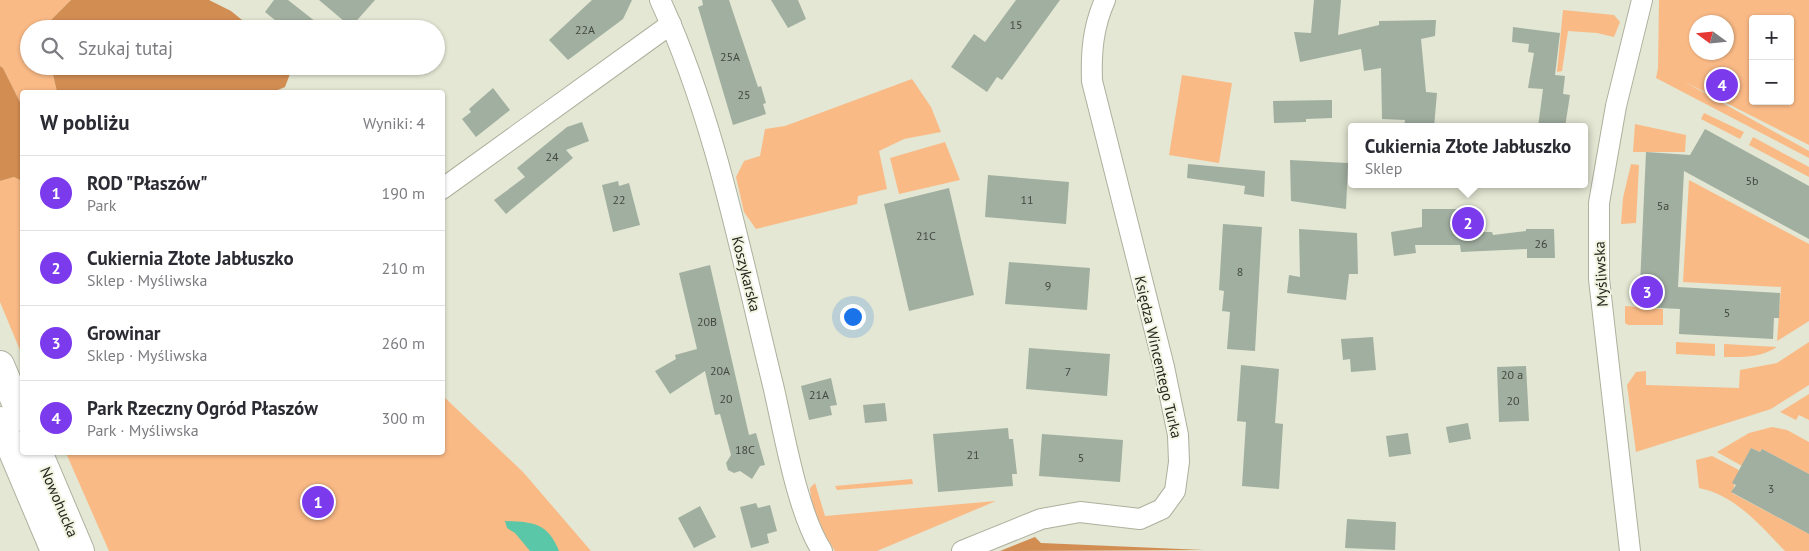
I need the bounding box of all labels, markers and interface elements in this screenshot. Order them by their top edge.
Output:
north arrow [1689,15,1734,60]
map controls [1749,15,1794,105]
button: + [1749,15,1794,60]
house number: 15 [1009,17,1023,32]
search box [20,20,445,75]
house number: 22A [575,22,595,37]
icon: search [38,34,66,62]
text: Szukaj tutaj [78,36,173,60]
house number: 25A [720,49,740,64]
button: − [1749,60,1794,105]
pin: 4 [1706,66,1738,104]
house number: 25 [737,87,751,102]
text: W pobliżu [40,109,129,136]
text: Wyniki: 4 [363,113,425,133]
popup [1348,123,1588,188]
text: Cukiernia Złote Jabłuszko [1365,134,1571,158]
house number: 24 [545,149,559,164]
text: Sklep [1365,158,1402,178]
text: ROD "Płaszów" [87,171,208,195]
house number: 5b [1745,173,1759,188]
text: 1 [51,183,61,203]
text: 190 m [382,183,425,203]
house number: 22 [612,192,626,207]
house number: 11 [1020,192,1034,207]
text: Park [87,195,116,215]
house number: 5a [1657,198,1669,213]
pin: 2 [1452,204,1484,242]
house number: 21C [916,228,936,243]
street label: Koszykarska [728,234,765,314]
house number: 26 [1534,236,1548,251]
street label: Myśliwska [1589,241,1612,307]
text: Cukiernia Złote Jabłuszko [87,246,294,270]
text: 2 [51,258,61,278]
text: 210 m [382,258,425,278]
house number: 8 [1237,264,1243,279]
text: Sklep · Myśliwska [87,270,207,290]
pin: 3 [1631,273,1663,311]
street label: Księdza Wincentego Turka [1131,274,1186,440]
house number: 9 [1045,278,1051,293]
your location [840,304,866,330]
house number: 5 [1724,305,1730,320]
house number: 20B [697,314,717,329]
text: Growinar [87,321,161,345]
text: 3 [51,333,61,353]
text: 260 m [382,333,425,353]
text: Sklep · Myśliwska [87,345,207,365]
house number: 20A [710,363,730,378]
house number: 7 [1065,364,1071,379]
house number: 20 a [1501,367,1523,382]
house number: 21A [809,387,829,402]
house number: 20 [719,391,733,406]
house number: 20 [1506,393,1520,408]
text: Park Rzeczny Ogród Płaszów [87,396,318,420]
text: 4 [51,408,61,428]
text: 300 m [382,408,425,428]
text: Park · Myśliwska [87,420,199,440]
house number: 18C [735,442,755,457]
house number: 21 [966,447,980,462]
house number: 5 [1078,450,1084,465]
street label: Nowohucka [36,464,83,540]
house number: 3 [1768,481,1774,496]
pin: 1 [302,483,334,521]

